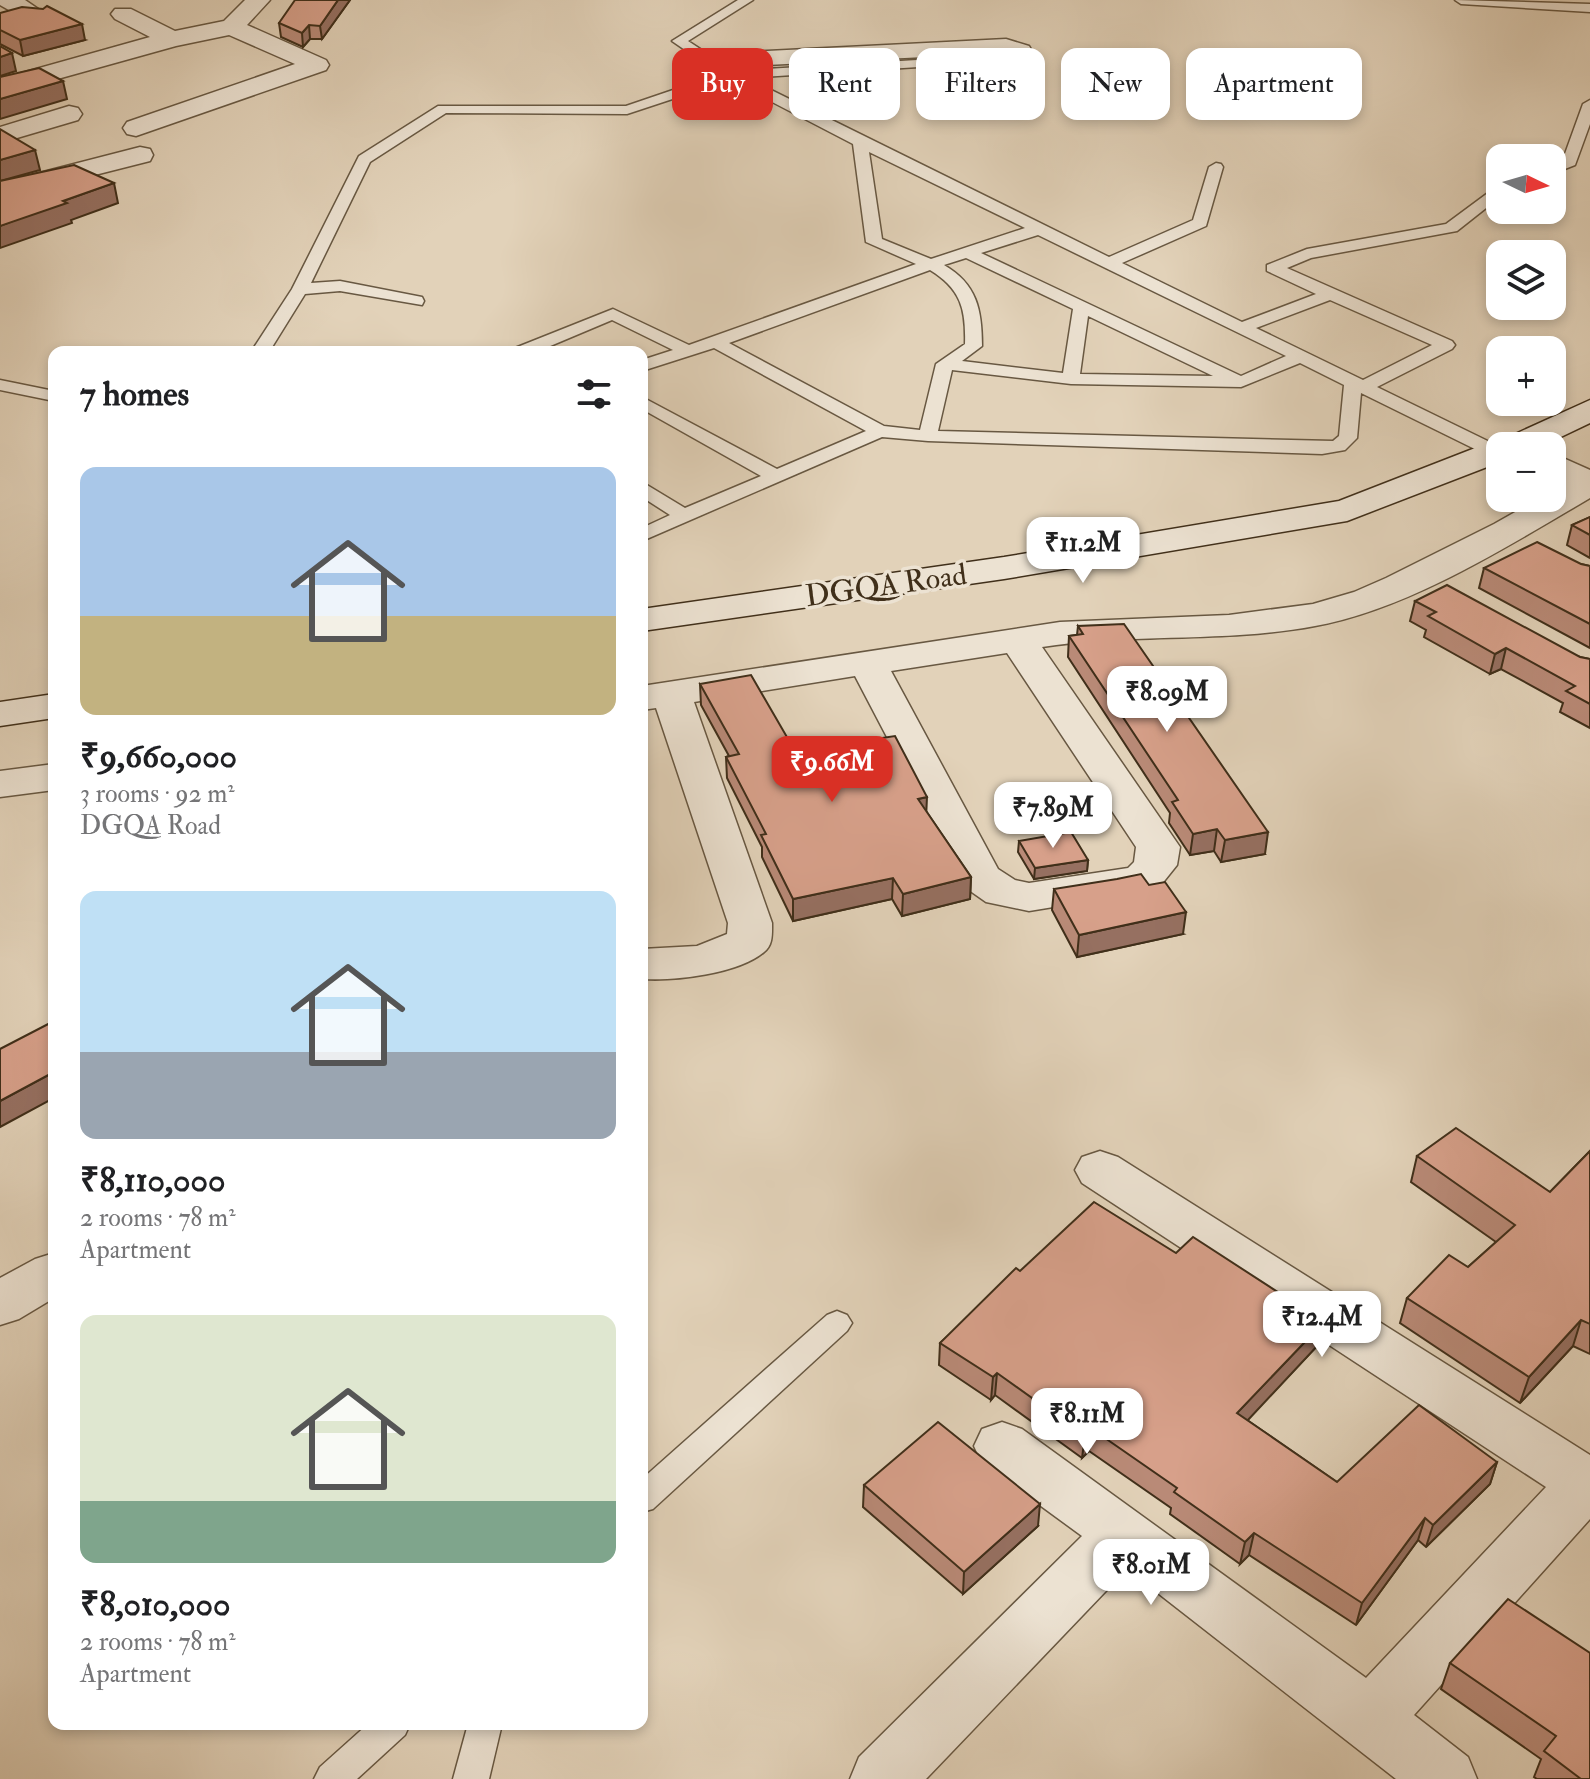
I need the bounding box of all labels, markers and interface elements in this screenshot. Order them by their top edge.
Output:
chip: Buy [672,48,773,120]
chip: Rent [789,48,900,120]
chip: Filters [916,48,1045,120]
chip: New [1061,48,1170,120]
chip: Apartment [1186,48,1362,120]
north arrow [1486,144,1566,224]
map controls [1486,144,1566,512]
button: layers [1486,240,1566,320]
button: + [1486,336,1566,416]
icon: filters [572,372,616,416]
text: 7 homes [80,373,189,416]
button: − [1486,432,1566,512]
pin: ₹11.2M [1018,517,1148,585]
icon: home [276,519,420,663]
text: ₹11.2M [1045,527,1121,559]
street label: DGQA Road [803,556,969,615]
pin: ₹8.09M [1102,666,1232,734]
text: ₹8.09M [1125,676,1209,708]
text: ₹9,660,000 [80,735,237,778]
pin: ₹9.66M [767,736,897,804]
text: ₹9.66M [790,746,874,778]
text: 3 rooms · 92 m² [80,778,235,810]
pin: ₹7.89M [988,782,1118,850]
text: ₹7.89M [1012,792,1094,824]
text: DGQA Road [80,810,221,842]
icon: home [276,943,420,1087]
text: ₹8,110,000 [80,1159,225,1202]
text: 2 rooms · 78 m² [80,1202,236,1234]
text: Apartment [80,1234,191,1266]
pin: ₹12.4M [1257,1291,1387,1359]
text: ₹12.4M [1281,1301,1363,1333]
icon: home [276,1367,420,1511]
pin: ₹8.11M [1022,1388,1152,1456]
text: ₹8.11M [1049,1398,1125,1430]
pin: ₹8.01M [1086,1539,1216,1607]
text: ₹8.01M [1111,1549,1191,1581]
text: ₹8,010,000 [80,1583,230,1626]
text: 2 rooms · 78 m² [80,1626,236,1658]
text: Apartment [80,1658,191,1690]

